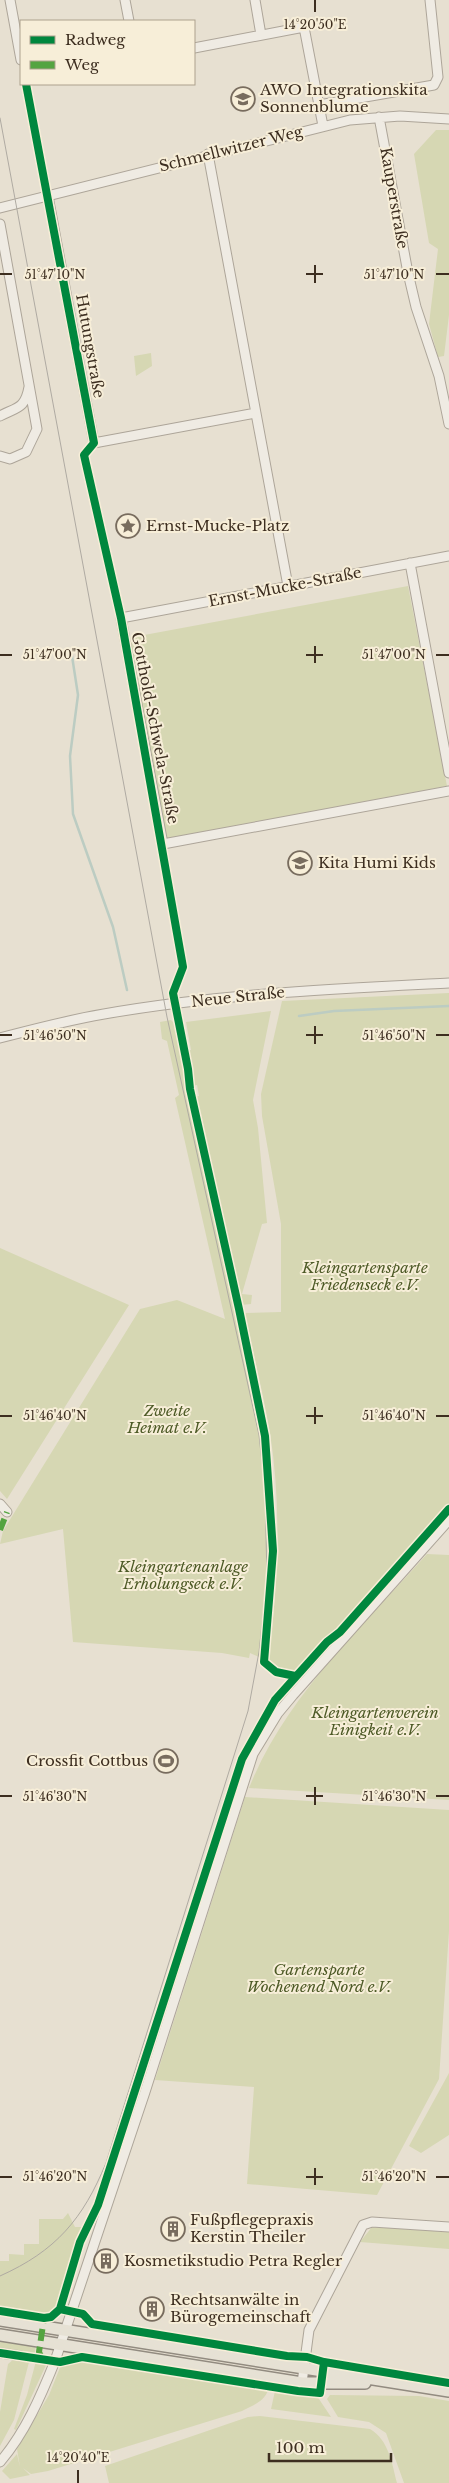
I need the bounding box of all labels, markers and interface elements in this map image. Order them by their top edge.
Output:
text: 14°20'50"E [283,17,347,32]
legend [20,20,195,85]
text: Radweg [65,30,126,49]
text: Weg [64,55,100,74]
place label: AWO Integrationskita Sonnenblume [259,80,428,116]
school or university icon: AWO Integrationskita Sonnenblume [230,86,256,112]
street label: Schmellwitzer Weg [157,121,306,176]
street label: Kauperstraße [376,146,413,250]
text: 51°47'10"N [25,267,86,282]
text: 51°47'10"N [364,267,425,282]
street label: Hutungstraße [72,292,109,399]
place icon: Ernst-Mucke-Platz [115,513,141,539]
place label: Ernst-Mucke-Platz [146,516,289,535]
street label: Ernst-Mucke-Straße [207,562,363,611]
street label: Gotthold-Schwela-Straße [128,630,183,825]
text: 51°47'00"N [23,647,87,662]
text: 51°47'00"N [362,647,426,662]
school or university icon: Kita Humi Kids [287,850,313,876]
place label: Kita Humi Kids [318,853,436,872]
street label: Neue Straße [190,982,286,1011]
text: 51°46'50"N [23,1028,87,1043]
text: 51°46'50"N [362,1028,426,1043]
park label: Kleingartensparte Friedenseck e.V. [301,1258,428,1294]
park label: Zweite Heimat e.V. [126,1401,207,1437]
text: 51°46'40"N [23,1408,87,1423]
text: 51°46'40"N [362,1408,426,1423]
park label: Kleingartenanlage Erholungseck e.V. [117,1557,248,1593]
park label: Kleingartenverein Einigkeit e.V. [310,1703,439,1739]
sports icon: Crossfit Cottbus [153,1748,179,1774]
place label: Crossfit Cottbus [26,1751,148,1770]
text: 51°46'30"N [23,1789,87,1804]
text: 51°46'30"N [362,1789,426,1804]
park label: Gartensparte Wochenend Nord e.V. [247,1960,392,1996]
text: 51°46'20"N [23,2169,87,2184]
text: 51°46'20"N [362,2169,426,2184]
place label: Fußpflegepraxis Kerstin Theiler [190,2210,314,2246]
building icon: Fußpflegepraxis Kerstin Theiler [160,2216,186,2242]
building icon: Kosmetikstudio Petra Regler [93,2248,119,2274]
place label: Kosmetikstudio Petra Regler [124,2251,343,2270]
place label: Rechtsanwälte in Bürogemeinschaft [170,2290,312,2326]
building icon: Rechtsanwälte in Bürogemeinschaft [139,2296,165,2322]
scale bar [269,2430,392,2462]
text: 100 m [276,2438,325,2457]
text: 14°20'40"E [46,2450,110,2465]

